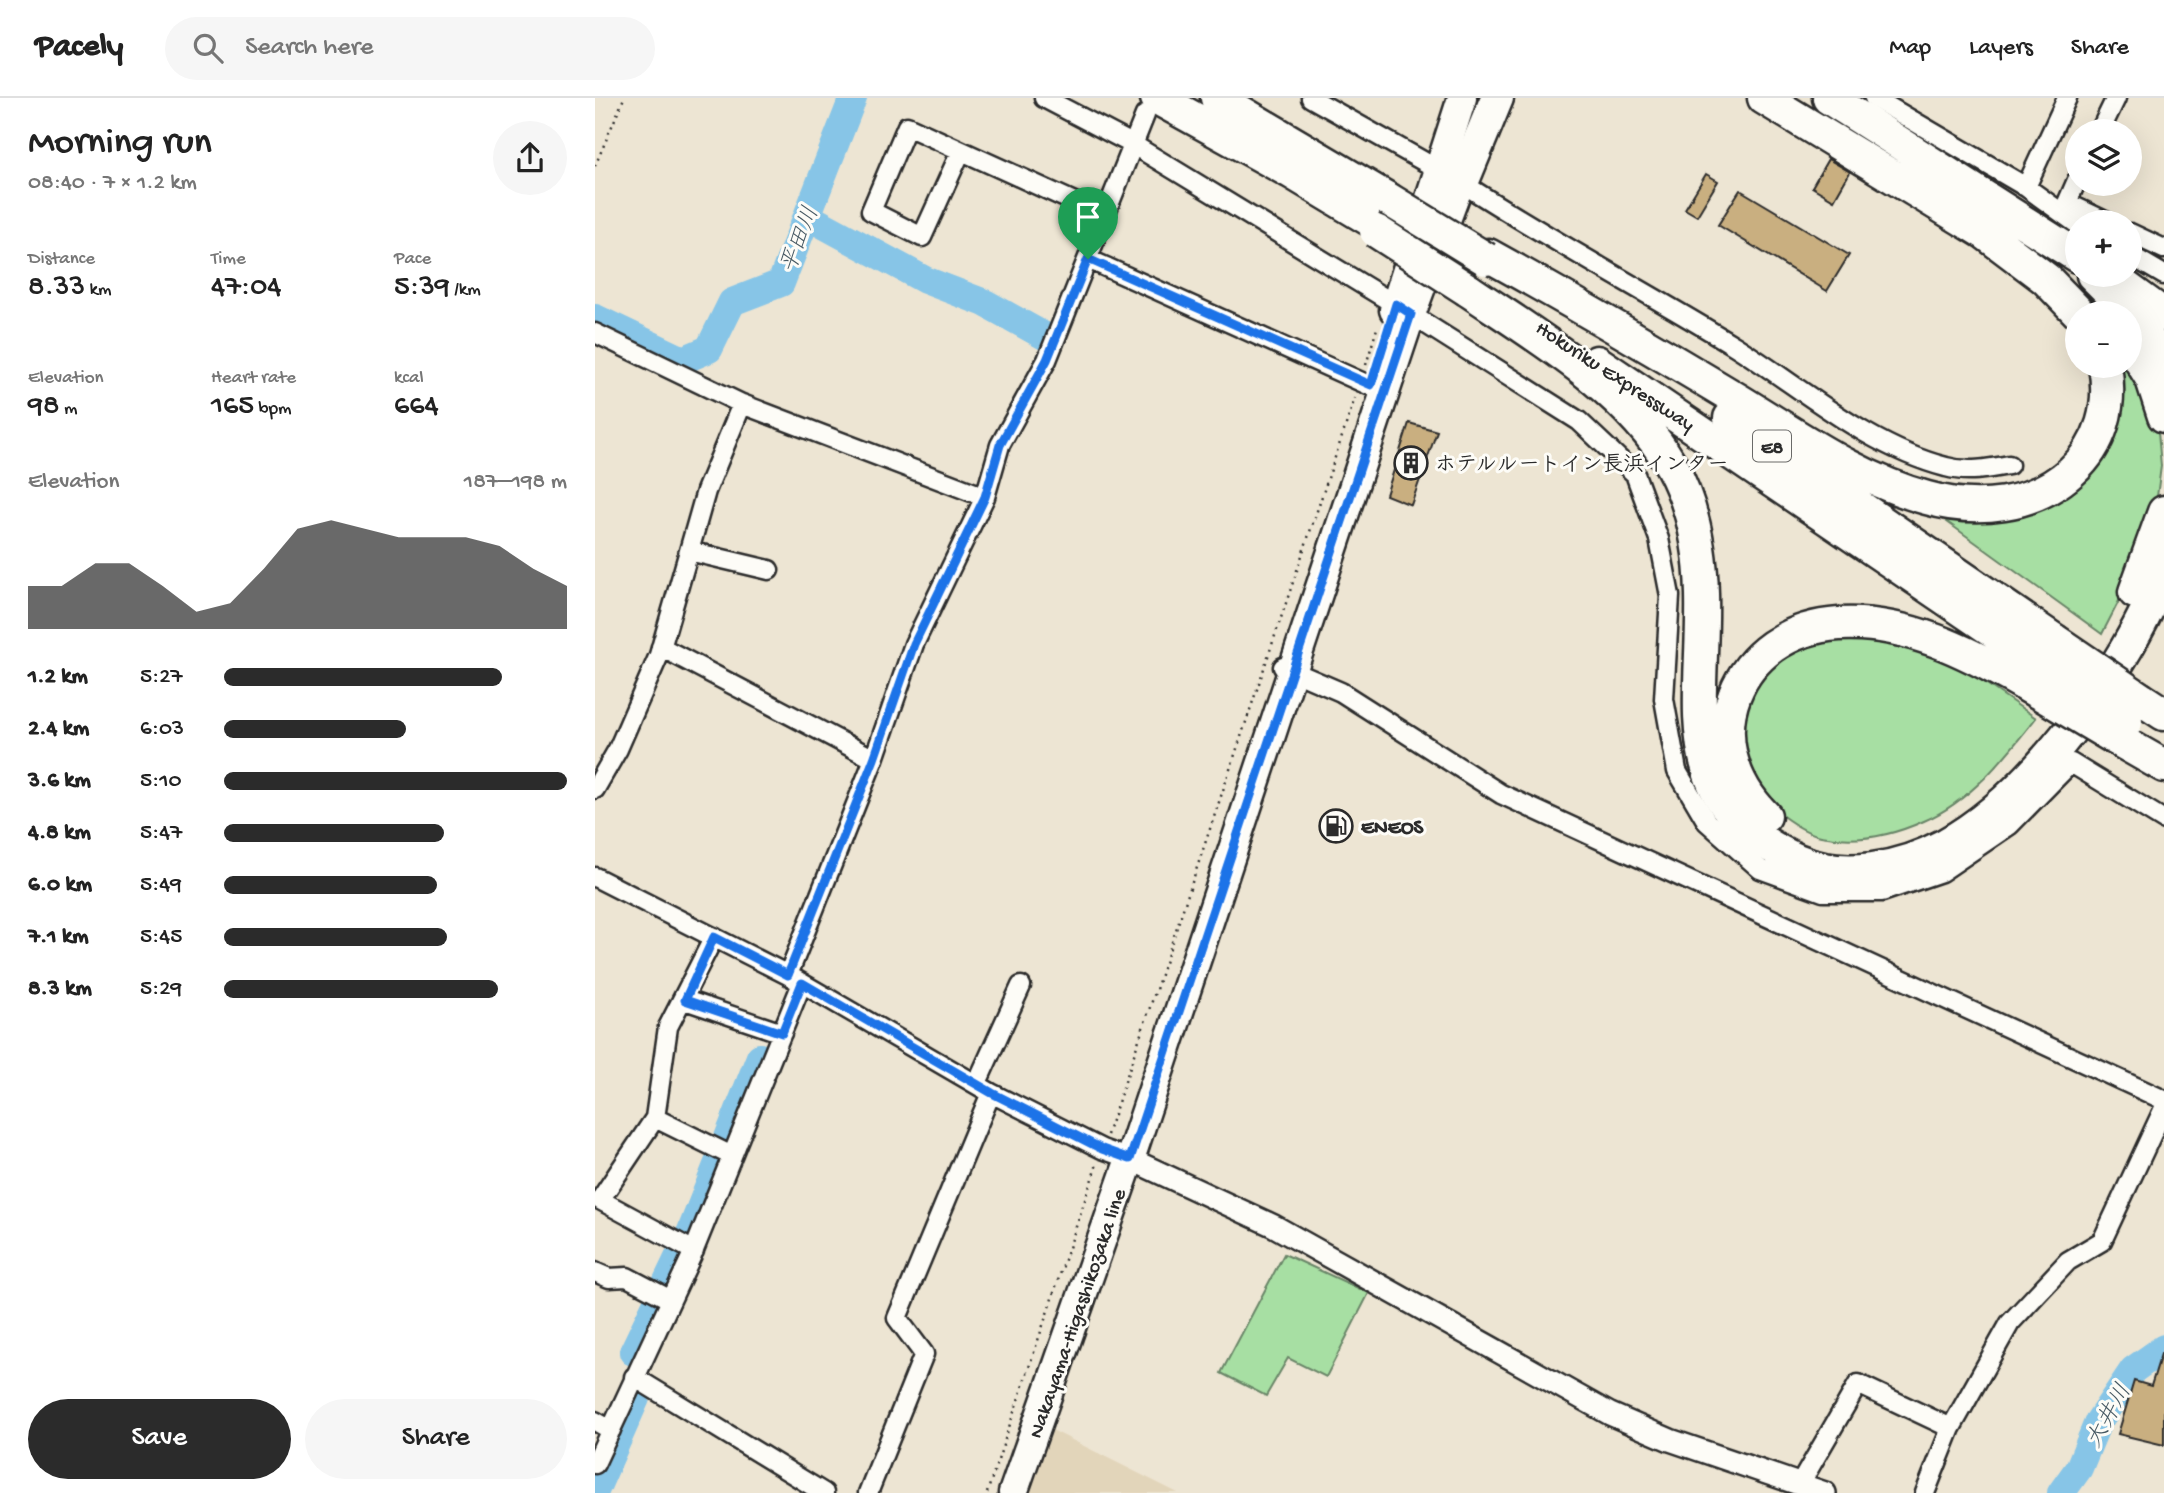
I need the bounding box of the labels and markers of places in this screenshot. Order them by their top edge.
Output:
pin [1058,187,1118,259]
building icon: ホテルルートイン長浜インター [1392,444,1430,482]
place label: ホテルルートイン長浜インター [1435,453,1729,479]
fuel station icon: ENEOS [1317,807,1355,845]
place label: ENEOS [1361,817,1425,842]

